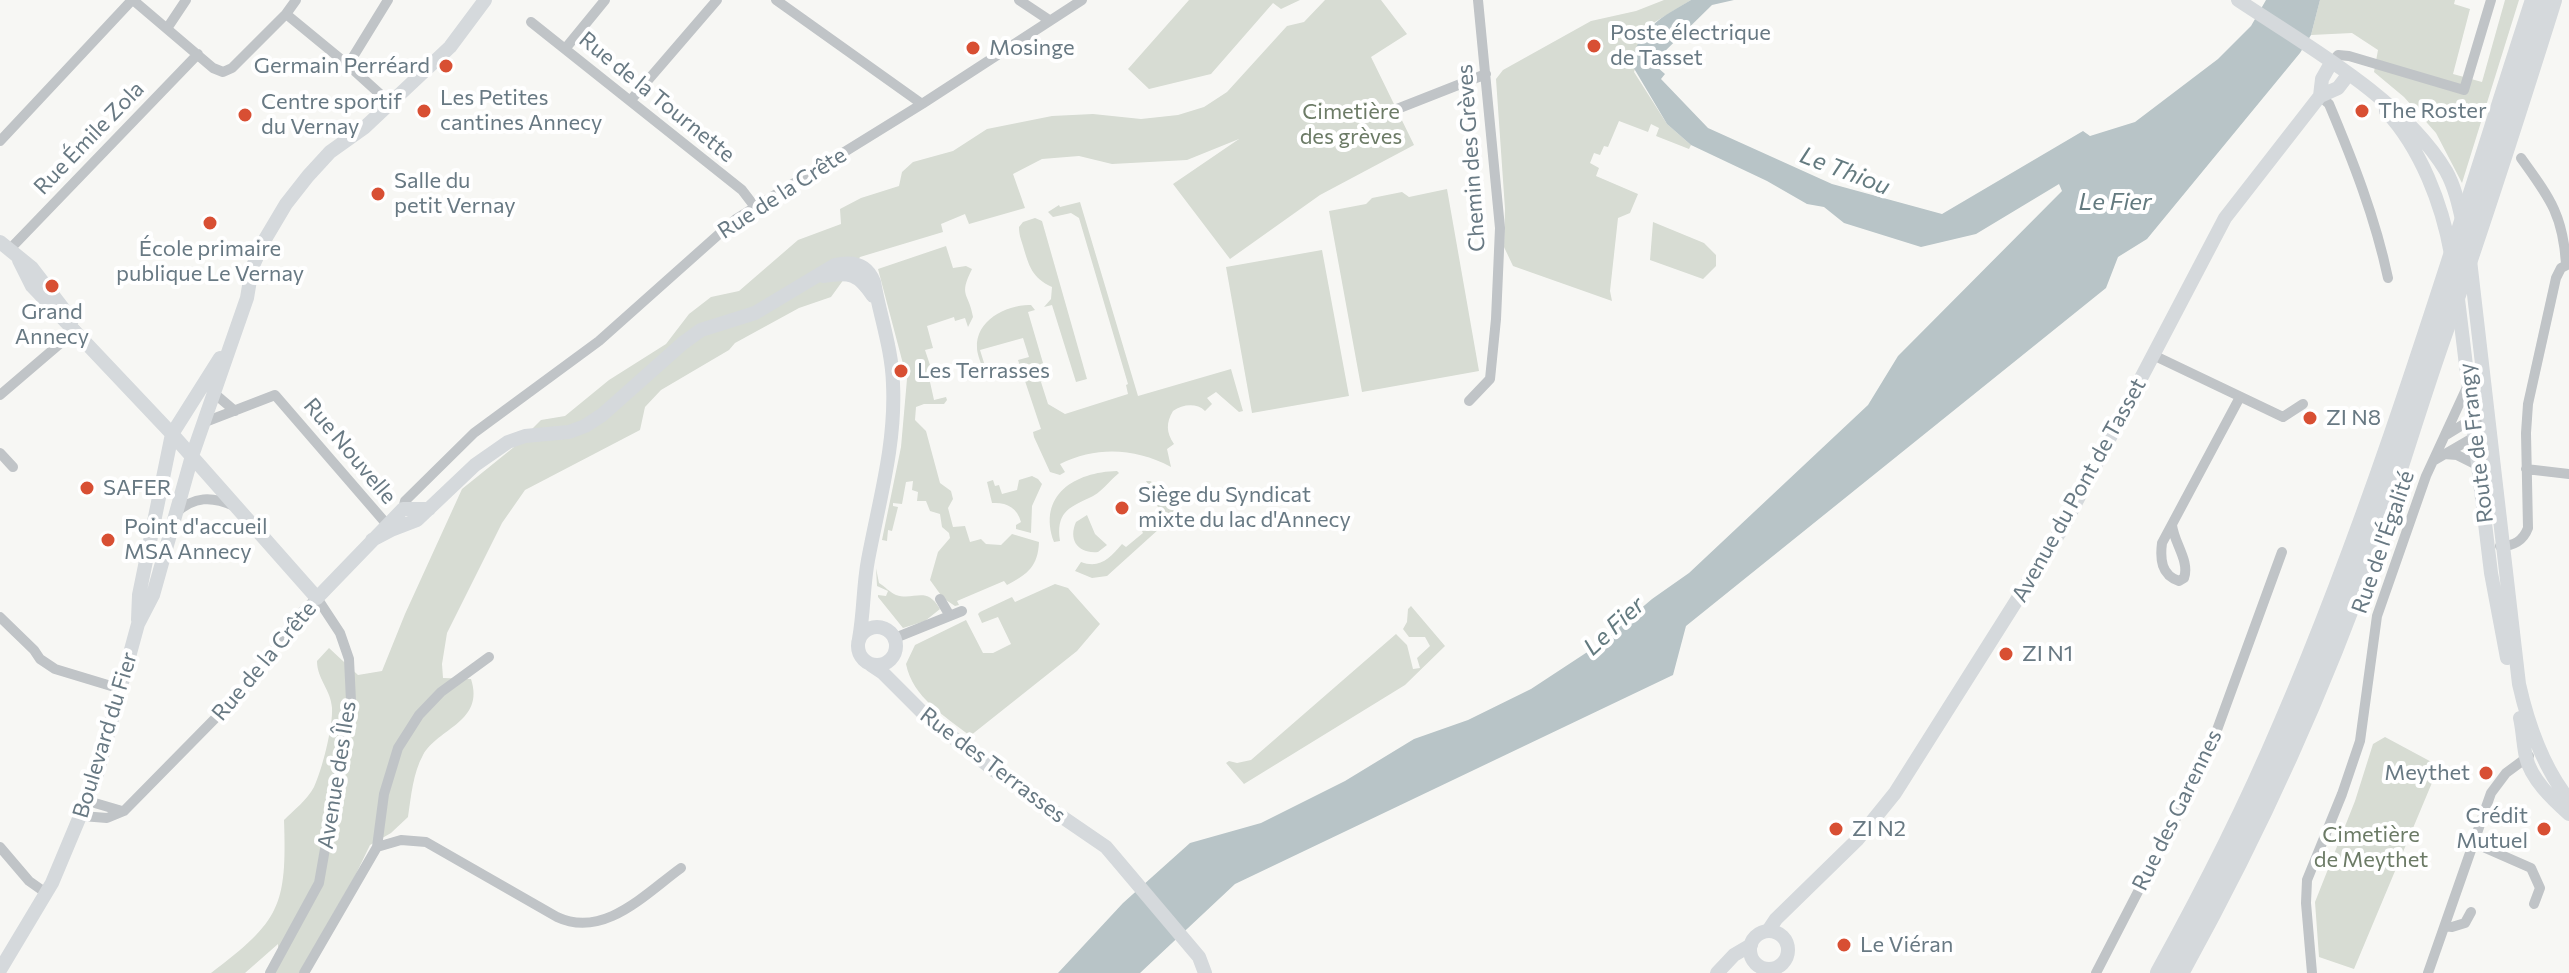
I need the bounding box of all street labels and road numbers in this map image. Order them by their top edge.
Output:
street label: Rue de la Tournette [574,26,740,168]
street label: Chemin des Grèves [1451,63,1491,253]
street label: Rue Émile Zola [28,76,150,200]
street label: Rue de la Crête [713,142,851,244]
street label: Route de Frangy [2453,362,2499,524]
street label: Avenue du Pont de Tasset [2006,373,2152,607]
street label: Rue Nouvelle [298,393,402,509]
street label: Rue de l'Égalité [2346,467,2420,617]
street label: Rue de la Crête [206,596,322,726]
street label: Boulevard du Fier [67,649,143,821]
street label: Avenue des Îles [312,699,362,851]
street label: Rue des Terrasses [915,702,1071,828]
street label: Rue des Garennes [2127,725,2227,895]

